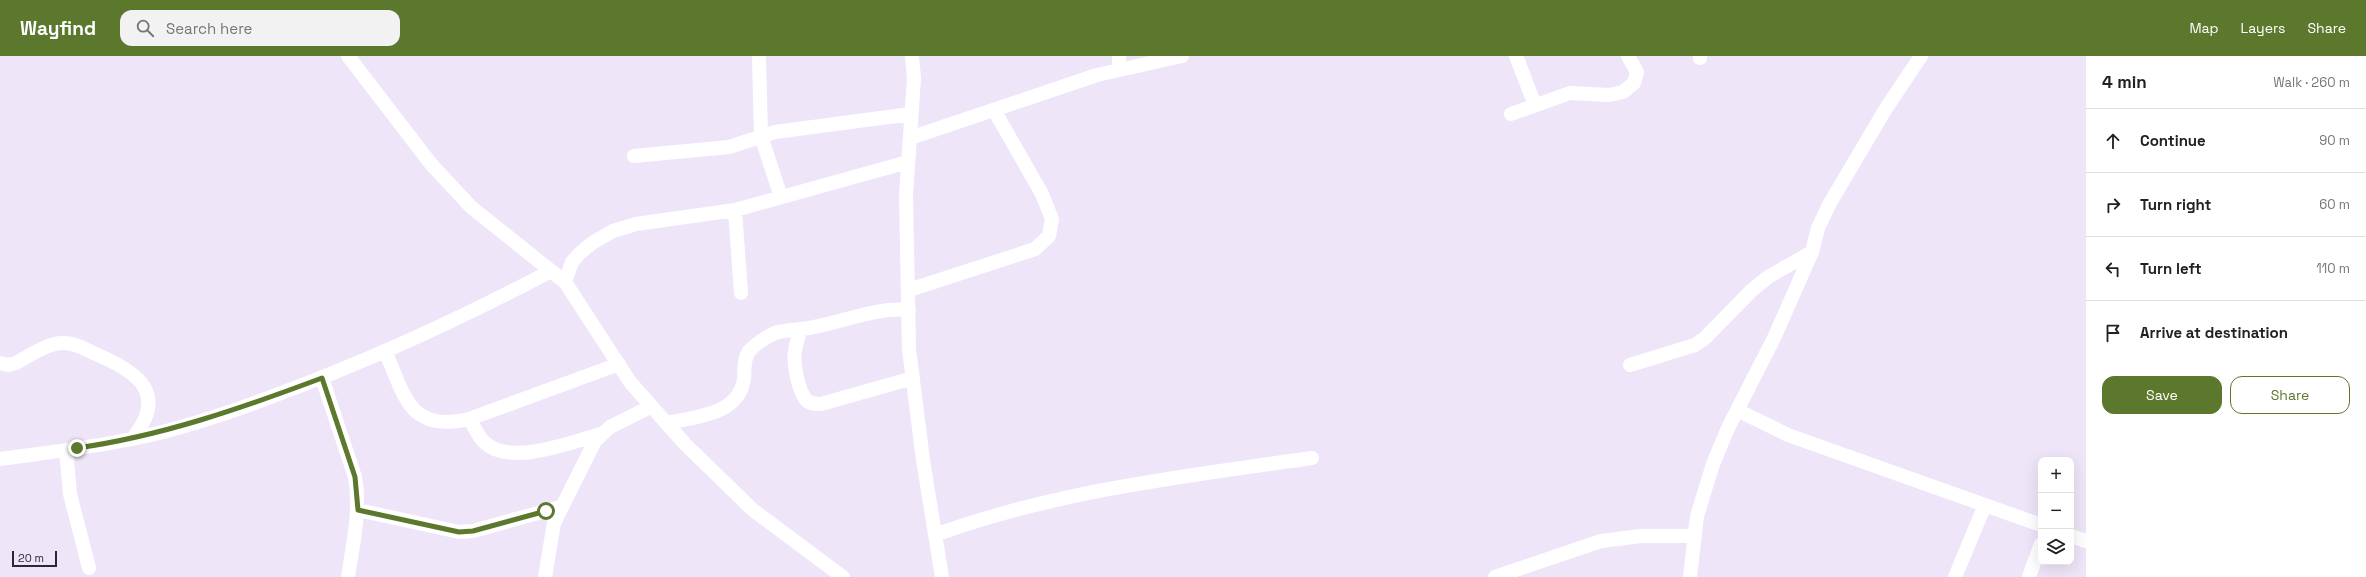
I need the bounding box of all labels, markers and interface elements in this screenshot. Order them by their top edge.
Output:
search box [120,10,400,46]
text: Wayfind [20,16,96,41]
icon: search [134,17,156,39]
text: Search here [166,19,252,38]
text: Map [2189,19,2219,37]
text: Layers [2241,19,2285,37]
text: Share [2307,19,2346,37]
text: 4 min [2102,71,2147,93]
text: Walk · 260 m [2273,74,2350,91]
icon: ahead [2102,130,2124,152]
text: Continue [2140,131,2206,150]
text: 90 m [2319,132,2350,149]
icon: right [2102,194,2124,216]
text: Turn right [2140,195,2211,214]
text: 60 m [2319,196,2350,213]
icon: left [2102,258,2124,280]
text: Turn left [2140,259,2202,278]
text: 110 m [2316,260,2350,277]
icon: arrive [2102,322,2124,344]
text: Arrive at destination [2140,323,2288,342]
button: Save [2102,376,2222,414]
button: Share [2230,376,2350,414]
route end [68,439,86,457]
map controls [2038,457,2074,565]
button: + [2038,457,2074,493]
button: − [2038,493,2074,529]
route start [537,502,555,520]
button: layers [2038,529,2074,565]
scale bar [12,549,57,568]
text: 20 m [18,551,44,565]

